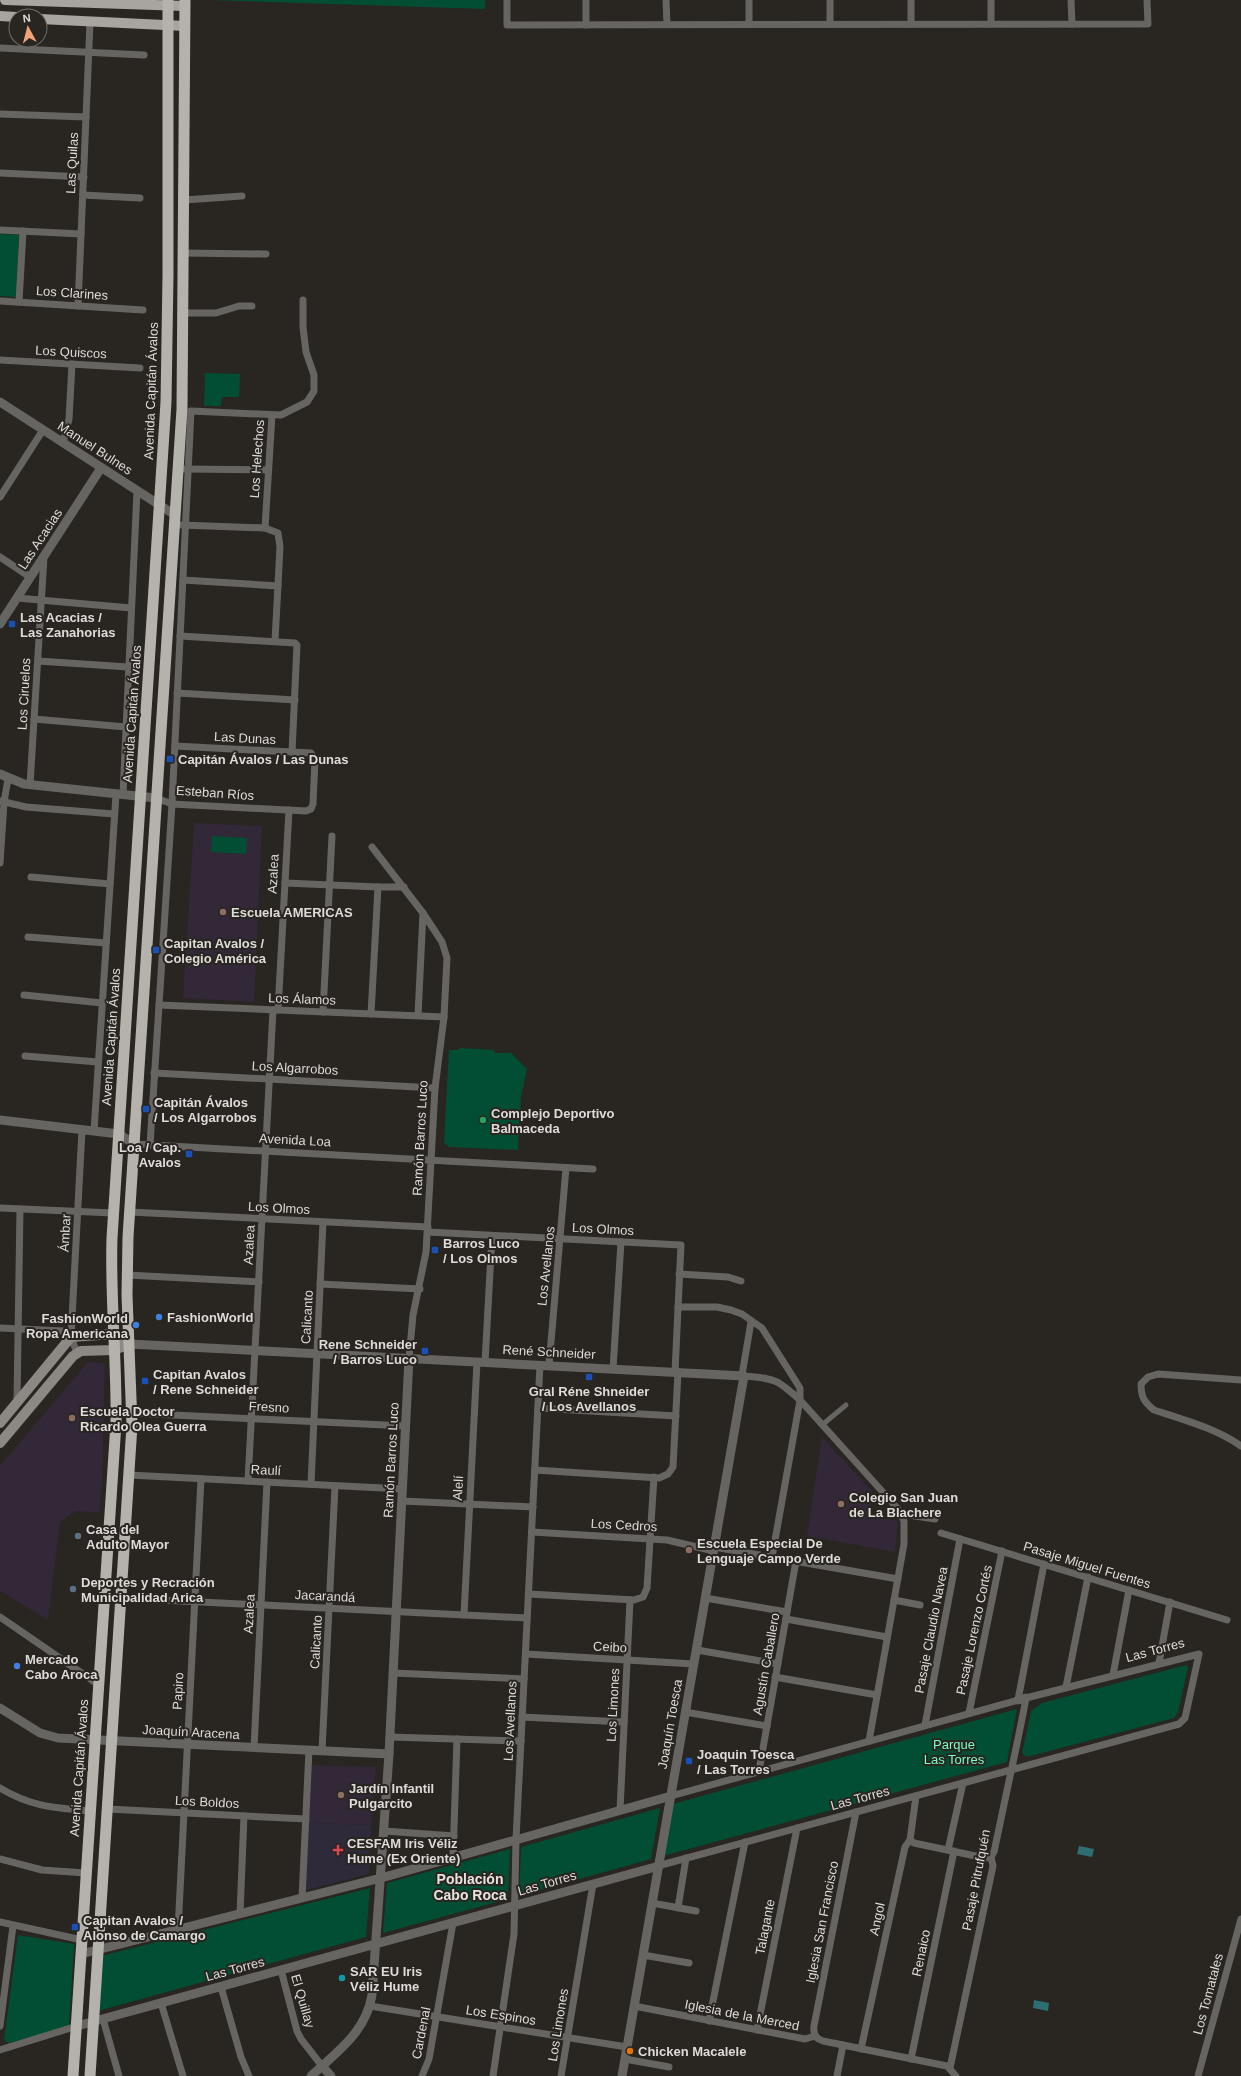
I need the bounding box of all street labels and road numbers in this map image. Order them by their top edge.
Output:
street label: Las Quilas [63,131,81,194]
street label: Los Clarines [35,283,109,303]
street label: Avenida Capitán Ávalos [141,321,161,460]
street label: Los Quiscos [35,343,108,361]
street label: Manuel Bulnes [55,418,136,478]
street label: Los Helechos [247,419,267,499]
street label: Las Acacias [15,505,65,572]
street label: Avenida Capitán Ávalos [120,644,144,783]
street label: Los Ciruelos [15,657,33,730]
street label: Las Dunas [214,729,277,747]
street label: Esteban Ríos [176,783,255,803]
street label: Azalea [264,853,282,894]
street label: Avenida Capitán Ávalos [99,967,123,1106]
street label: Los Álamos [268,990,337,1008]
street label: Los Algarrobos [251,1058,339,1078]
street label: Ramón Barros Luco [409,1080,431,1196]
street label: Avenida Loa [259,1131,332,1149]
street label: Los Olmos [248,1199,311,1217]
street label: Ámbar [57,1213,74,1253]
street label: Los Olmos [572,1220,635,1238]
street label: Azalea [240,1224,258,1265]
street label: Los Avellanos [534,1225,558,1307]
street label: Calicanto [298,1290,316,1344]
street label: René Schneider [502,1342,597,1362]
street label: Fresno [248,1398,290,1416]
street label: Ramón Barros Luco [380,1402,402,1518]
street label: Raulí [250,1462,282,1478]
street label: Alelí [450,1475,466,1501]
street label: Los Cedros [590,1516,658,1534]
street label: Pasaje Miguel Fuentes [1022,1538,1153,1592]
street label: Pasaje Lorenzo Cortés [953,1563,995,1696]
street label: Pasaje Claudio Navea [911,1565,951,1695]
street label: Jacarandá [294,1587,356,1605]
street label: Azalea [240,1593,258,1634]
street label: Agustín Caballero [750,1612,782,1716]
street label: Calicanto [307,1615,325,1669]
street label: Las Torres [1124,1635,1187,1665]
street label: Ceibo [593,1639,627,1655]
street label: Los Limones [604,1667,622,1742]
street label: Papiro [170,1672,186,1710]
street label: Joaquín Toesca [655,1677,685,1770]
street label: Los Avellanos [500,1680,520,1761]
street label: Avenida Capitán Ávalos [67,1698,91,1837]
street label: Joaquín Aracena [142,1722,241,1742]
street label: Las Torres [829,1783,892,1813]
street label: Los Boldos [174,1793,240,1811]
street label: Pasaje Pitrufquén [959,1828,993,1932]
street label: Iglesia San Francisco [803,1860,841,1984]
street label: Las Torres [516,1867,579,1899]
street label: Talagante [752,1898,778,1956]
street label: Angol [866,1901,888,1937]
street label: Renaico [909,1928,933,1978]
street label: Los Tomatales [1190,1951,1226,2036]
street label: Las Torres [204,1954,267,1984]
street label: El Quillay [288,1973,318,2030]
street label: Los Limones [545,1987,571,2063]
street label: Iglesia de la Merced [683,1997,801,2033]
street label: Los Espinos [465,2002,538,2028]
street label: Cardenal [409,2006,433,2060]

